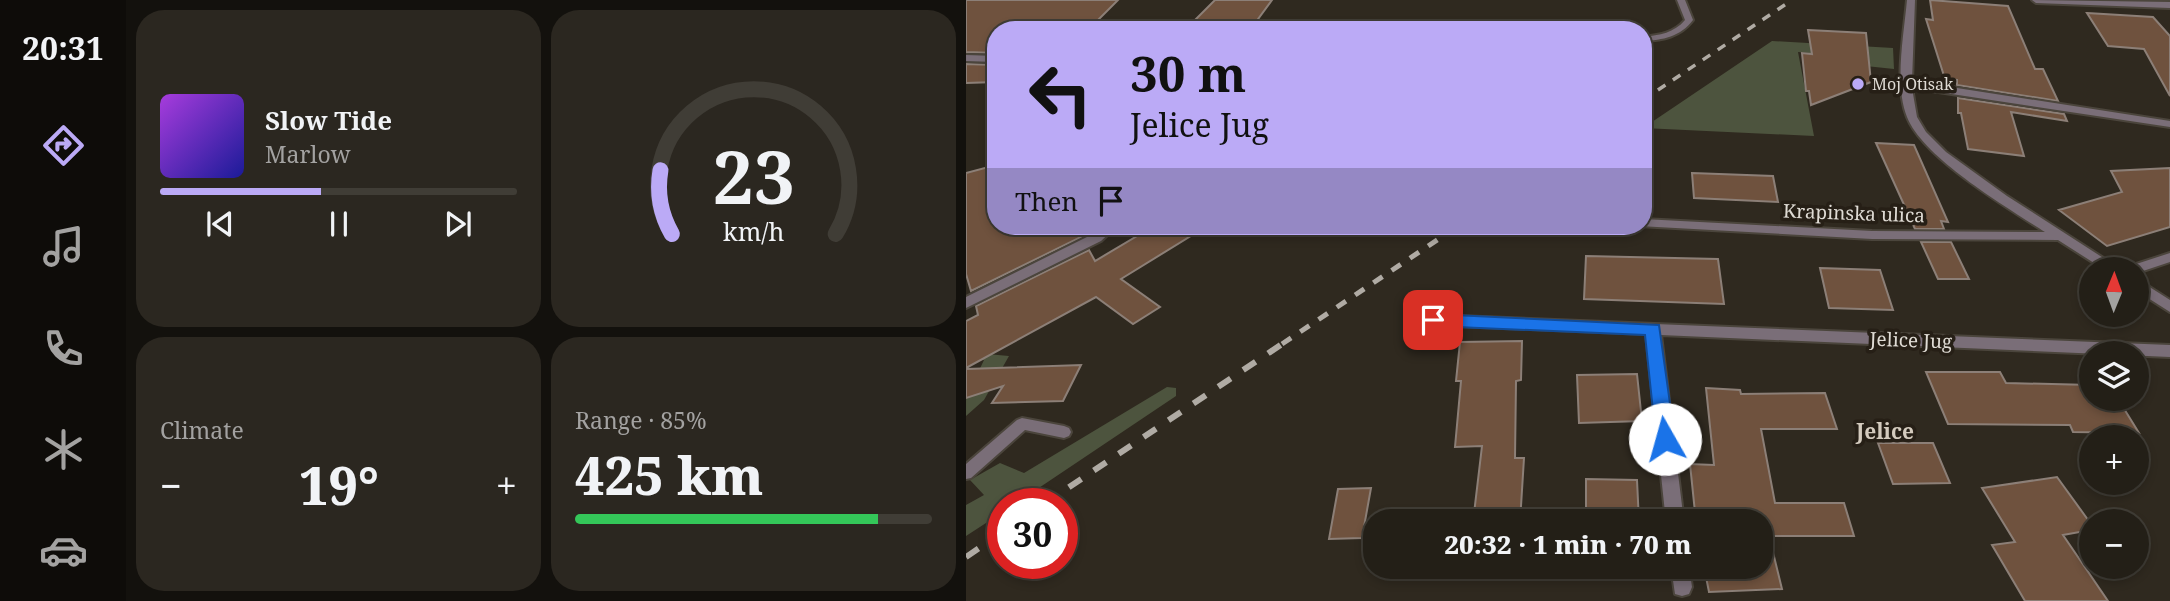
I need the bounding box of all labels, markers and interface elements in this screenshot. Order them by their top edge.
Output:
text: 20:31 [22,26,104,69]
text: 30 m [1130,40,1246,106]
icon: left [1015,49,1106,140]
place label: Moj Otisak [1872,73,1954,95]
marker: Moj Otisak [1850,76,1866,92]
text: Slow Tide [265,102,392,138]
text: Jelice Jug [1130,103,1269,146]
icon: directions [39,121,88,170]
text: 23 [712,127,795,226]
text: Marlow [265,138,351,170]
icon: arrive [1092,182,1130,220]
text: Then [1015,183,1078,219]
street label: Krapinska ulica [1783,198,1925,228]
icon: previous [201,205,239,243]
icon: pause [320,205,358,243]
icon: next [439,205,477,243]
text: km/h [723,214,784,248]
icon: music [39,222,88,271]
north arrow [2079,257,2149,327]
map controls [2079,257,2149,579]
pin [1403,290,1463,350]
icon: arrive [1414,301,1452,339]
icon: phone [39,324,88,373]
street label: Jelice Jug [1868,326,1953,354]
button: layers [2079,341,2149,411]
position arrow [1628,402,1702,476]
text: Range · 85% [575,404,707,436]
text: Climate [160,414,244,446]
district label: Jelice [1855,417,1914,445]
icon: climate [39,425,88,474]
button: + [2079,425,2149,495]
text: 425 km [575,439,763,510]
text: 19° [299,449,379,520]
text: − [160,459,182,511]
text: + [496,459,517,511]
speed limit sign: 30 [987,488,1078,579]
button: − [2079,509,2149,579]
icon: car [39,526,88,575]
text: 20:32 · 1 min · 70 m [1444,526,1692,562]

